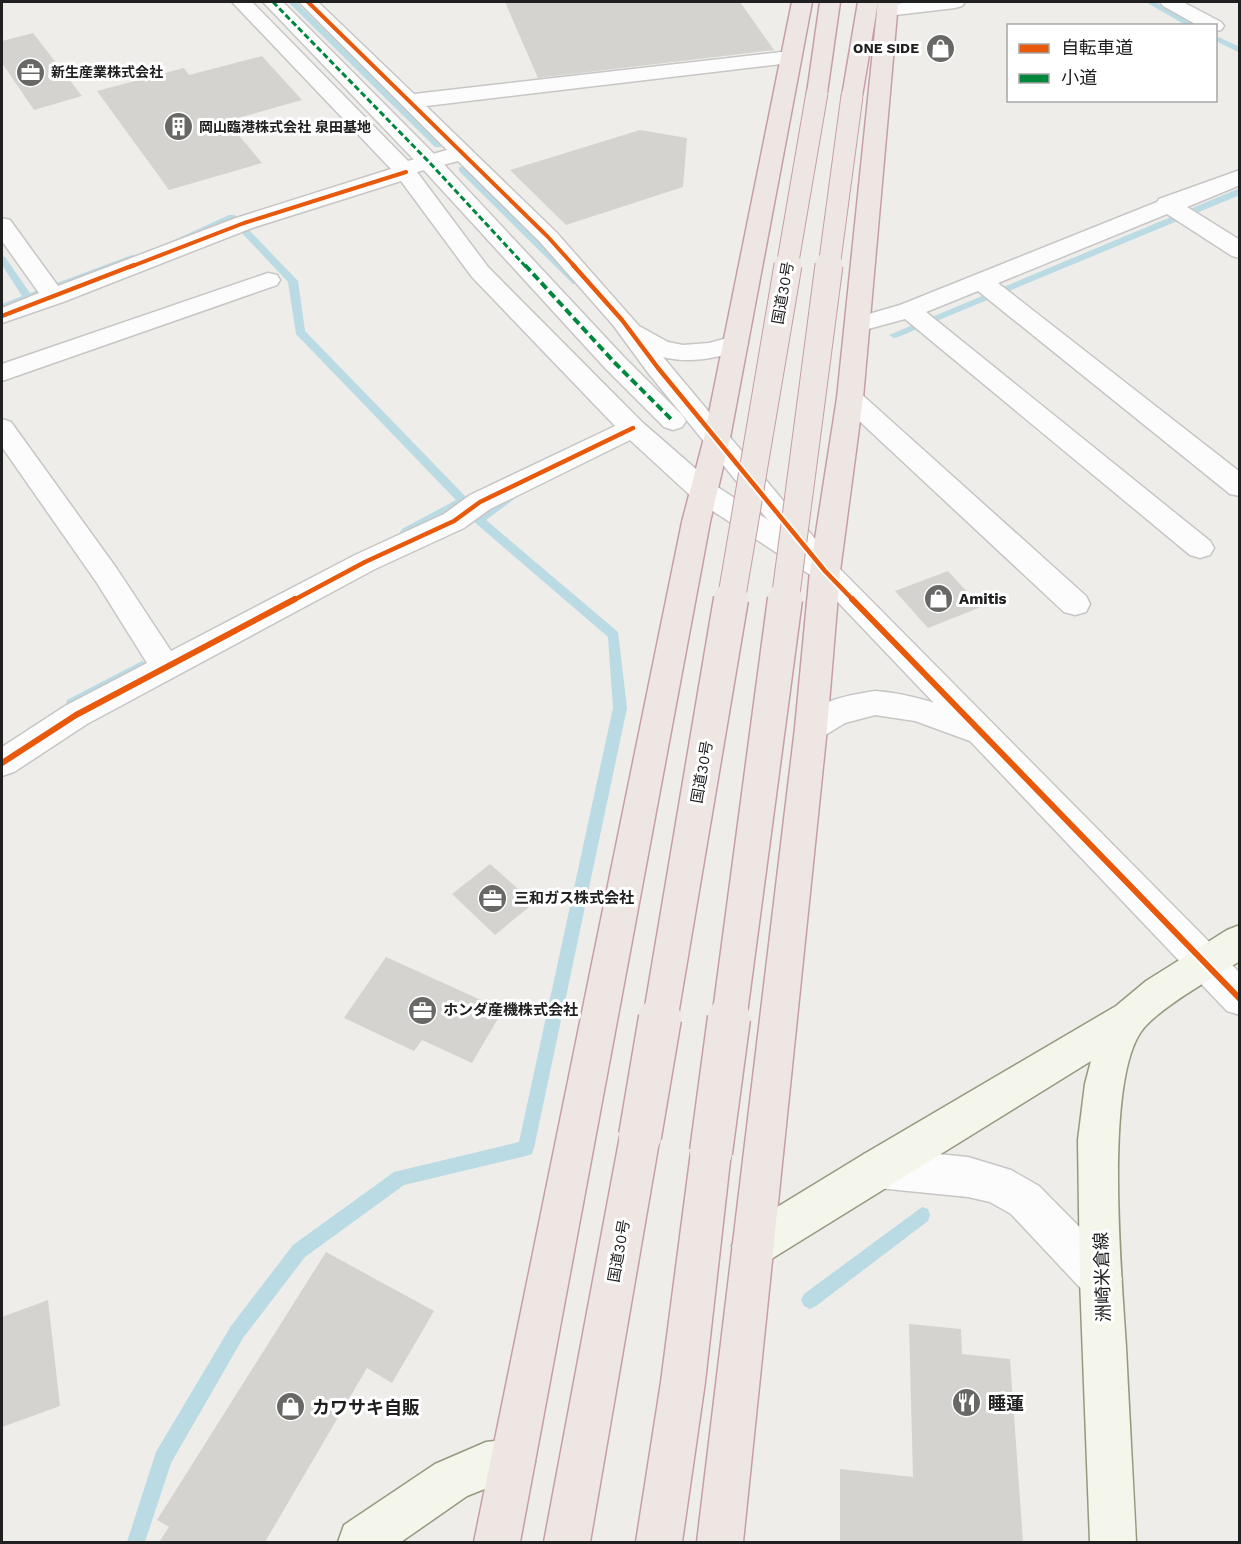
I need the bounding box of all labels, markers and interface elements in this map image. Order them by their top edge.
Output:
legend [1007,24,1217,102]
shop icon: ONE SIDE [924,32,956,64]
text: 自転車道 [1061,37,1133,58]
place label: ONE SIDE [853,40,919,56]
office icon: 新生産業株式会社 [14,56,46,88]
place label: 新生産業株式会社 [51,64,163,80]
text: 小道 [1061,67,1097,88]
building icon: 岡山臨港株式会社 泉田基地 [162,111,194,143]
place label: 岡山臨港株式会社 泉田基地 [199,119,371,135]
street label: 国道30号 [769,260,797,326]
shop icon: Amitis [922,583,954,615]
place label: Amitis [959,590,1007,608]
street label: 国道30号 [688,739,716,805]
office icon: 三和ガス株式会社 [477,882,509,914]
place label: 三和ガス株式会社 [514,889,634,907]
office icon: ホンダ産機株式会社 [406,994,438,1026]
place label: ホンダ産機株式会社 [443,1001,578,1019]
street label: 国道30号 [605,1218,633,1284]
street label: 洲崎米倉線 [1090,1232,1114,1322]
restaurant icon: 睡蓮 [951,1387,983,1419]
shop icon: カワサキ自販 [275,1391,307,1423]
place label: 睡蓮 [988,1393,1024,1414]
place label: カワサキ自販 [312,1397,420,1418]

